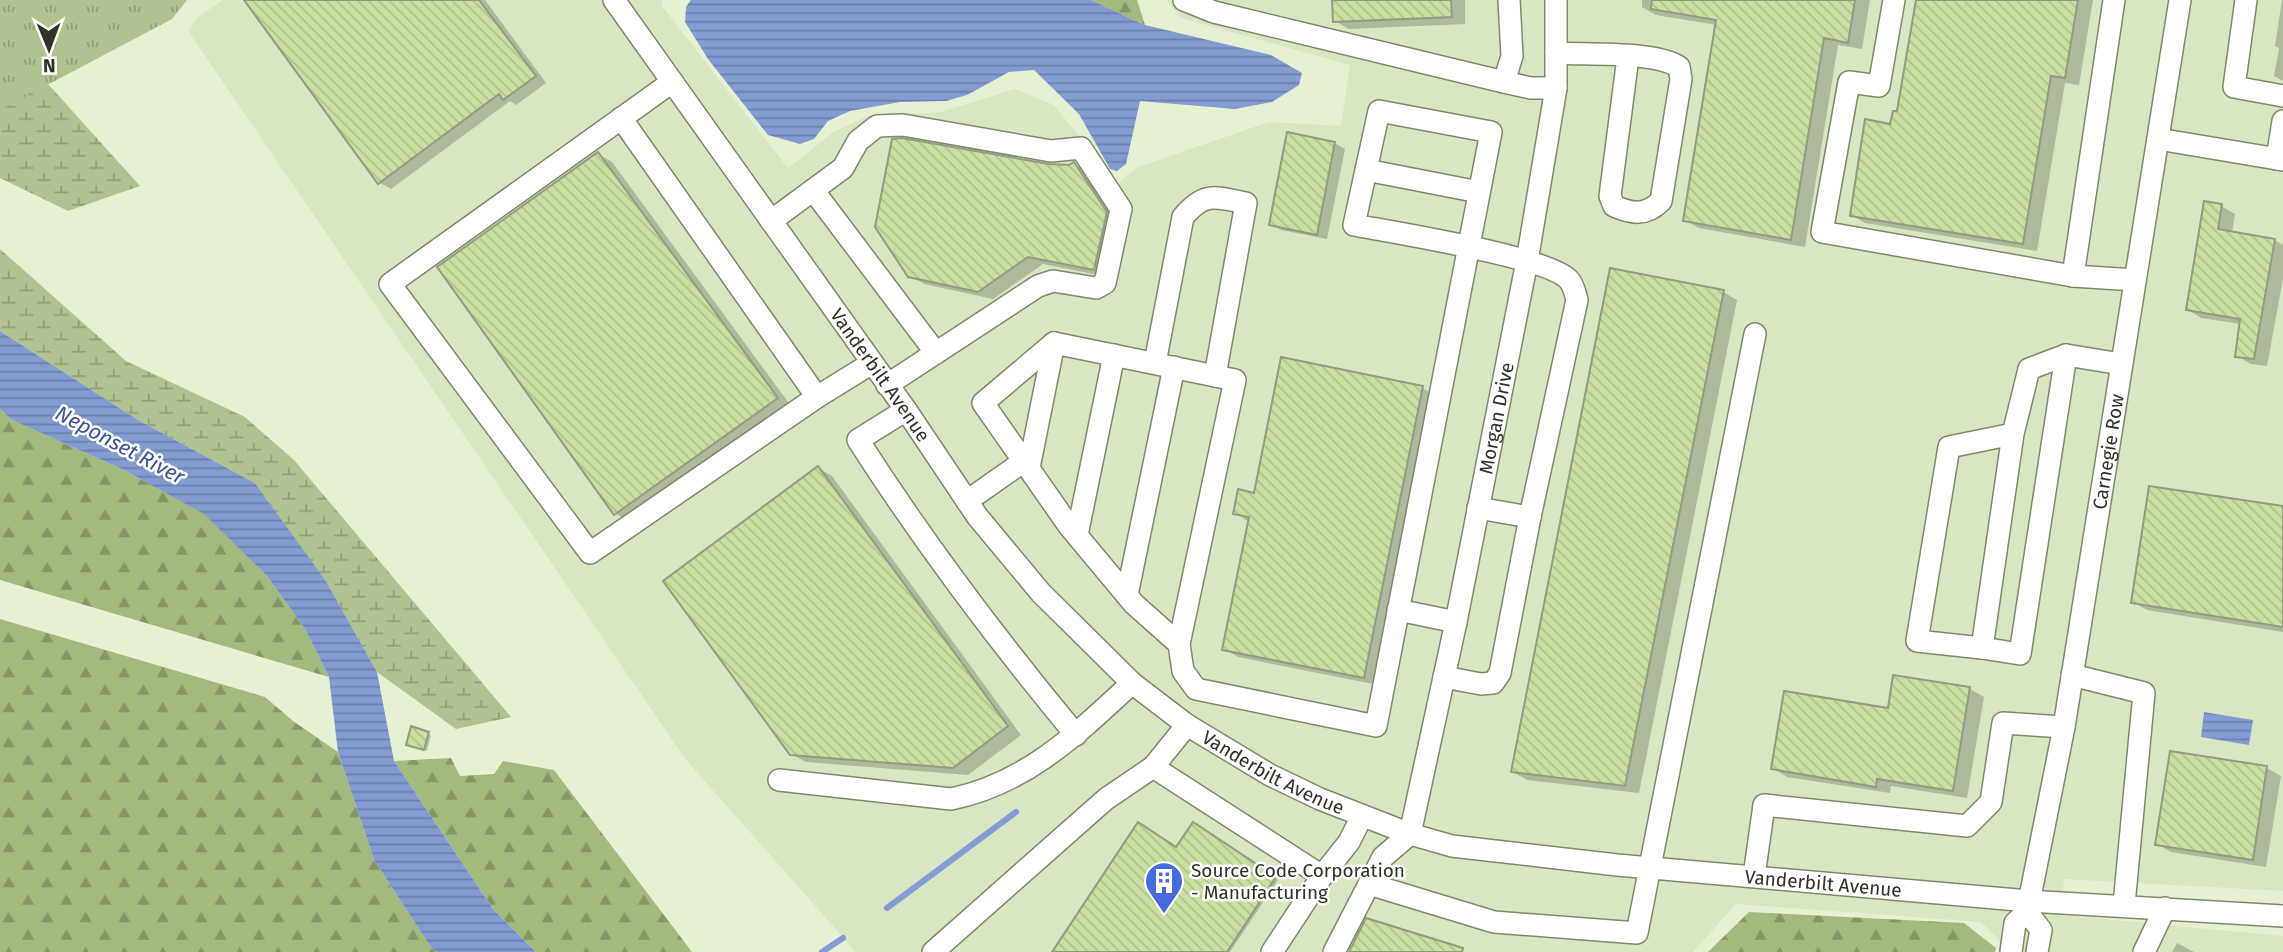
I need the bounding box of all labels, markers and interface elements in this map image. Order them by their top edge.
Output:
north arrow [14,14,84,84]
text: N [43,54,56,77]
street label: Vanderbilt Avenue [825,304,935,446]
street label: Morgan Drive [1474,360,1519,476]
street label: Carnegie Row [2088,392,2129,511]
water label: Neponset River [51,400,190,490]
street label: Vanderbilt Avenue [1198,726,1347,819]
place label: Source Code Corporation - Manufacturing [1191,859,1405,904]
building icon: Source Code Corporation - Manufacturing [1143,860,1185,915]
street label: Vanderbilt Avenue [1744,865,1903,902]

